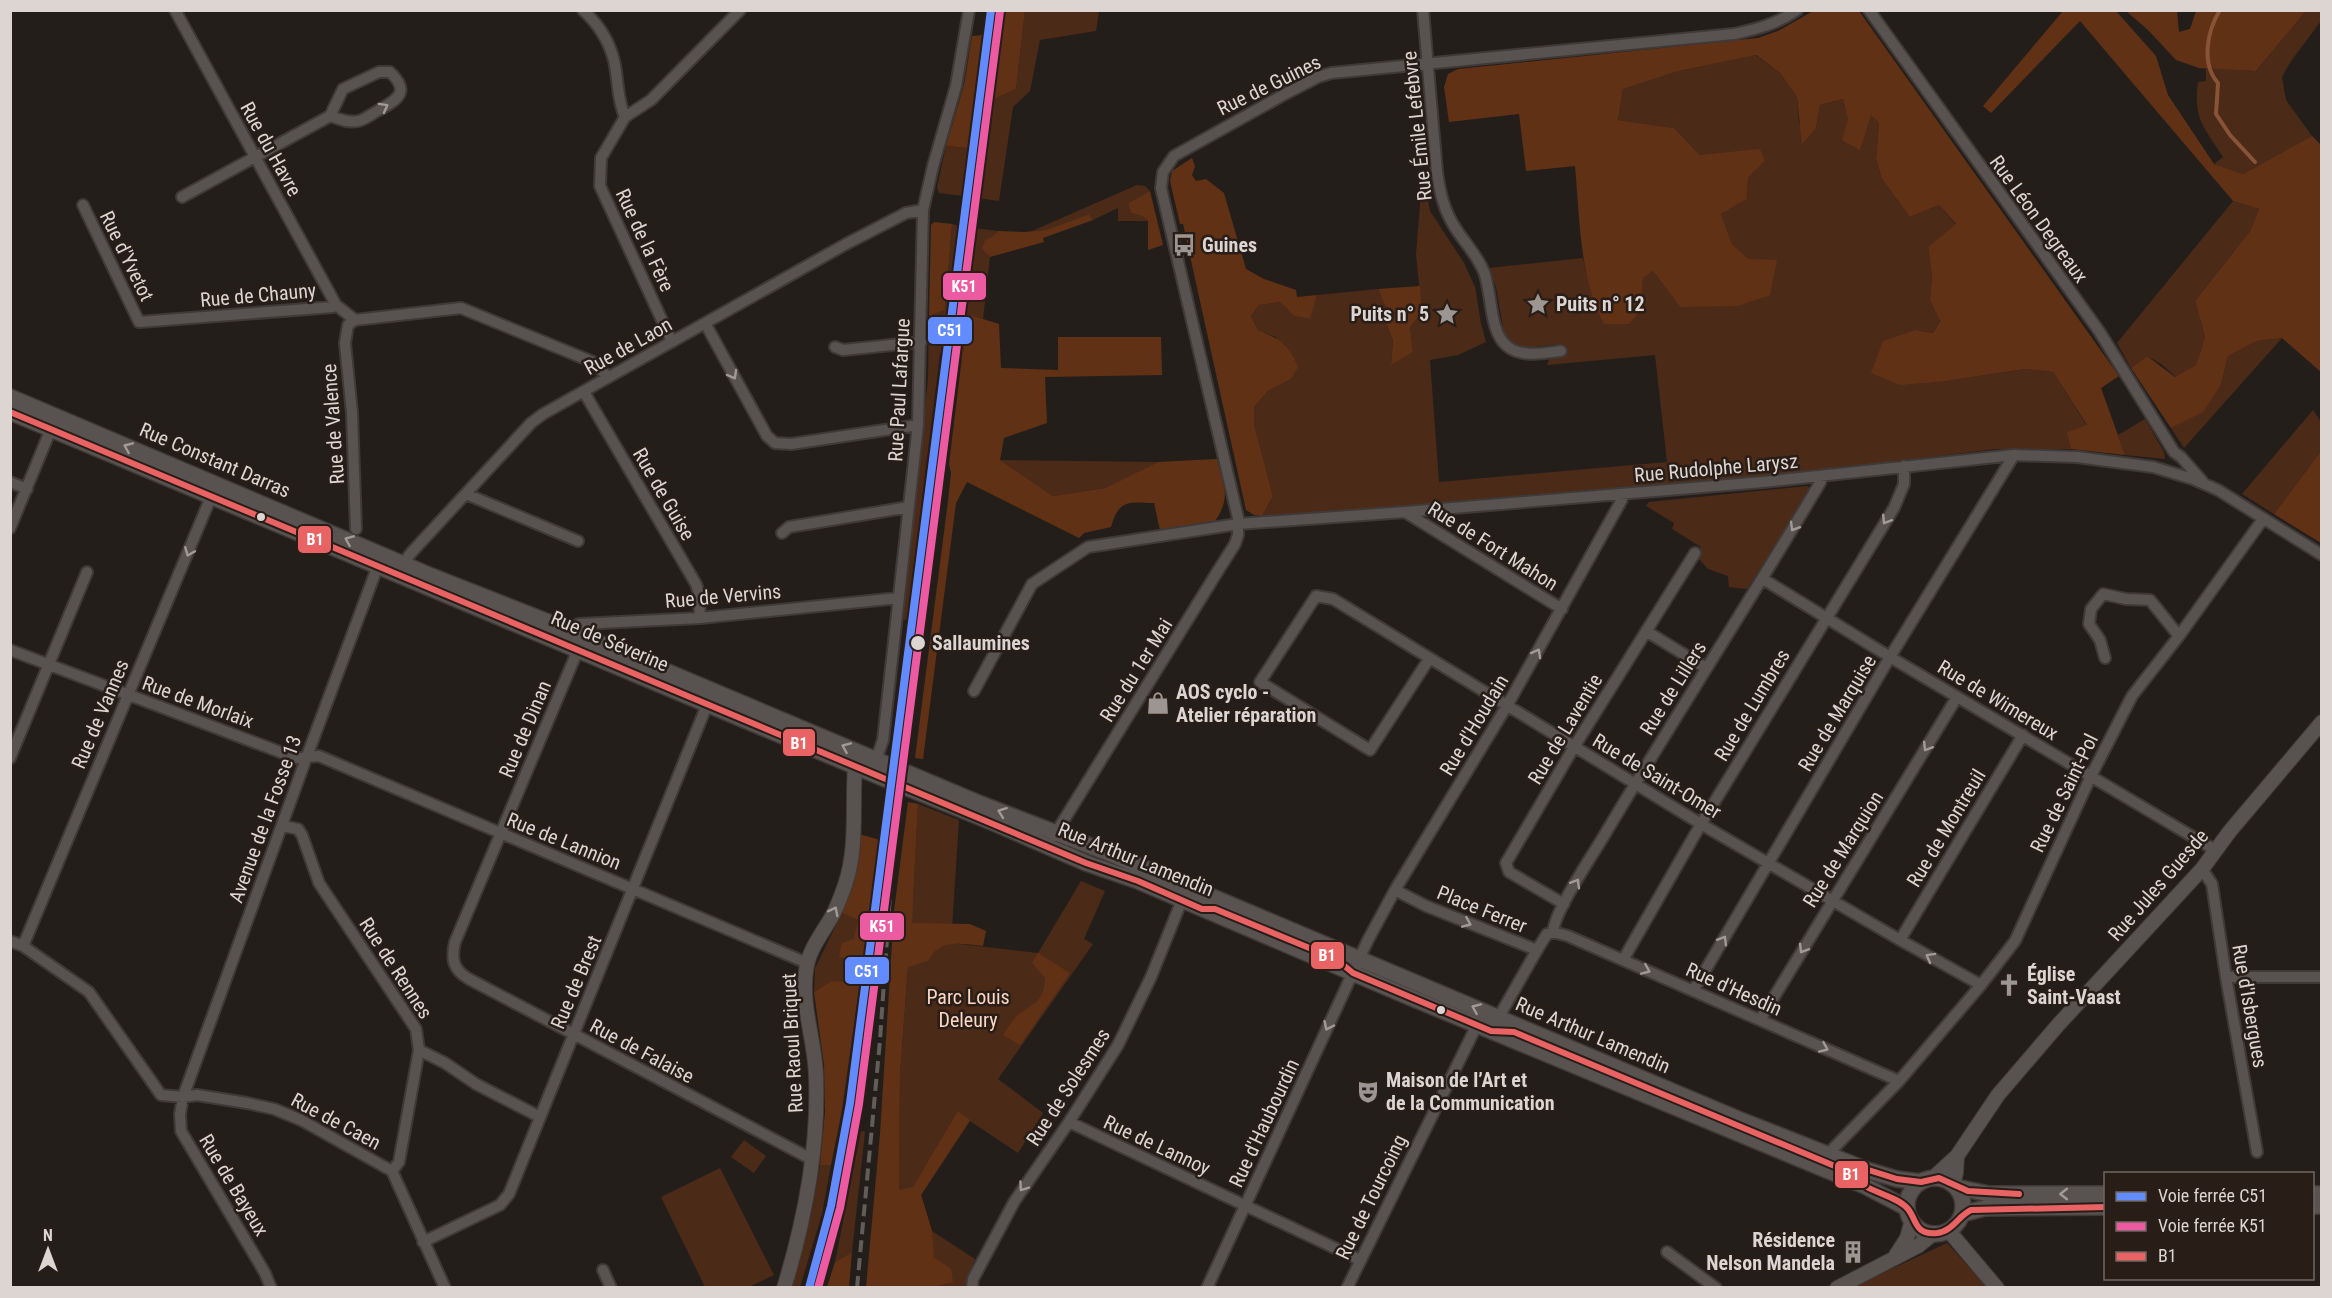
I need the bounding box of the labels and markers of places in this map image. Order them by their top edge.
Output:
bus stop icon: Guines [1171,232,1197,258]
place label: Guines [1202,233,1257,257]
place icon: Puits n° 12 [1525,291,1551,317]
place label: Puits n° 12 [1556,292,1645,316]
place icon: Puits n° 5 [1434,301,1460,327]
place label: Puits n° 5 [1351,302,1429,326]
unlabelled marker [255,511,267,523]
place label: Sallaumines [932,631,1030,655]
marker: Sallaumines [909,634,927,652]
place label: AOS cyclo - Atelier réparation [1176,680,1316,727]
shop icon: AOS cyclo - Atelier réparation [1145,690,1171,716]
place label: Église Saint-Vaast [2027,962,2121,1009]
church icon: Église Saint-Vaast [1996,972,2022,998]
unlabelled marker [1435,1004,1447,1016]
place label: Maison de l’Art et de la Communication [1386,1068,1555,1115]
theatre icon: Maison de l’Art et de la Communication [1355,1079,1381,1105]
place label: Résidence Nelson Mandela [1706,1228,1835,1275]
building icon: Résidence Nelson Mandela [1840,1239,1866,1265]

